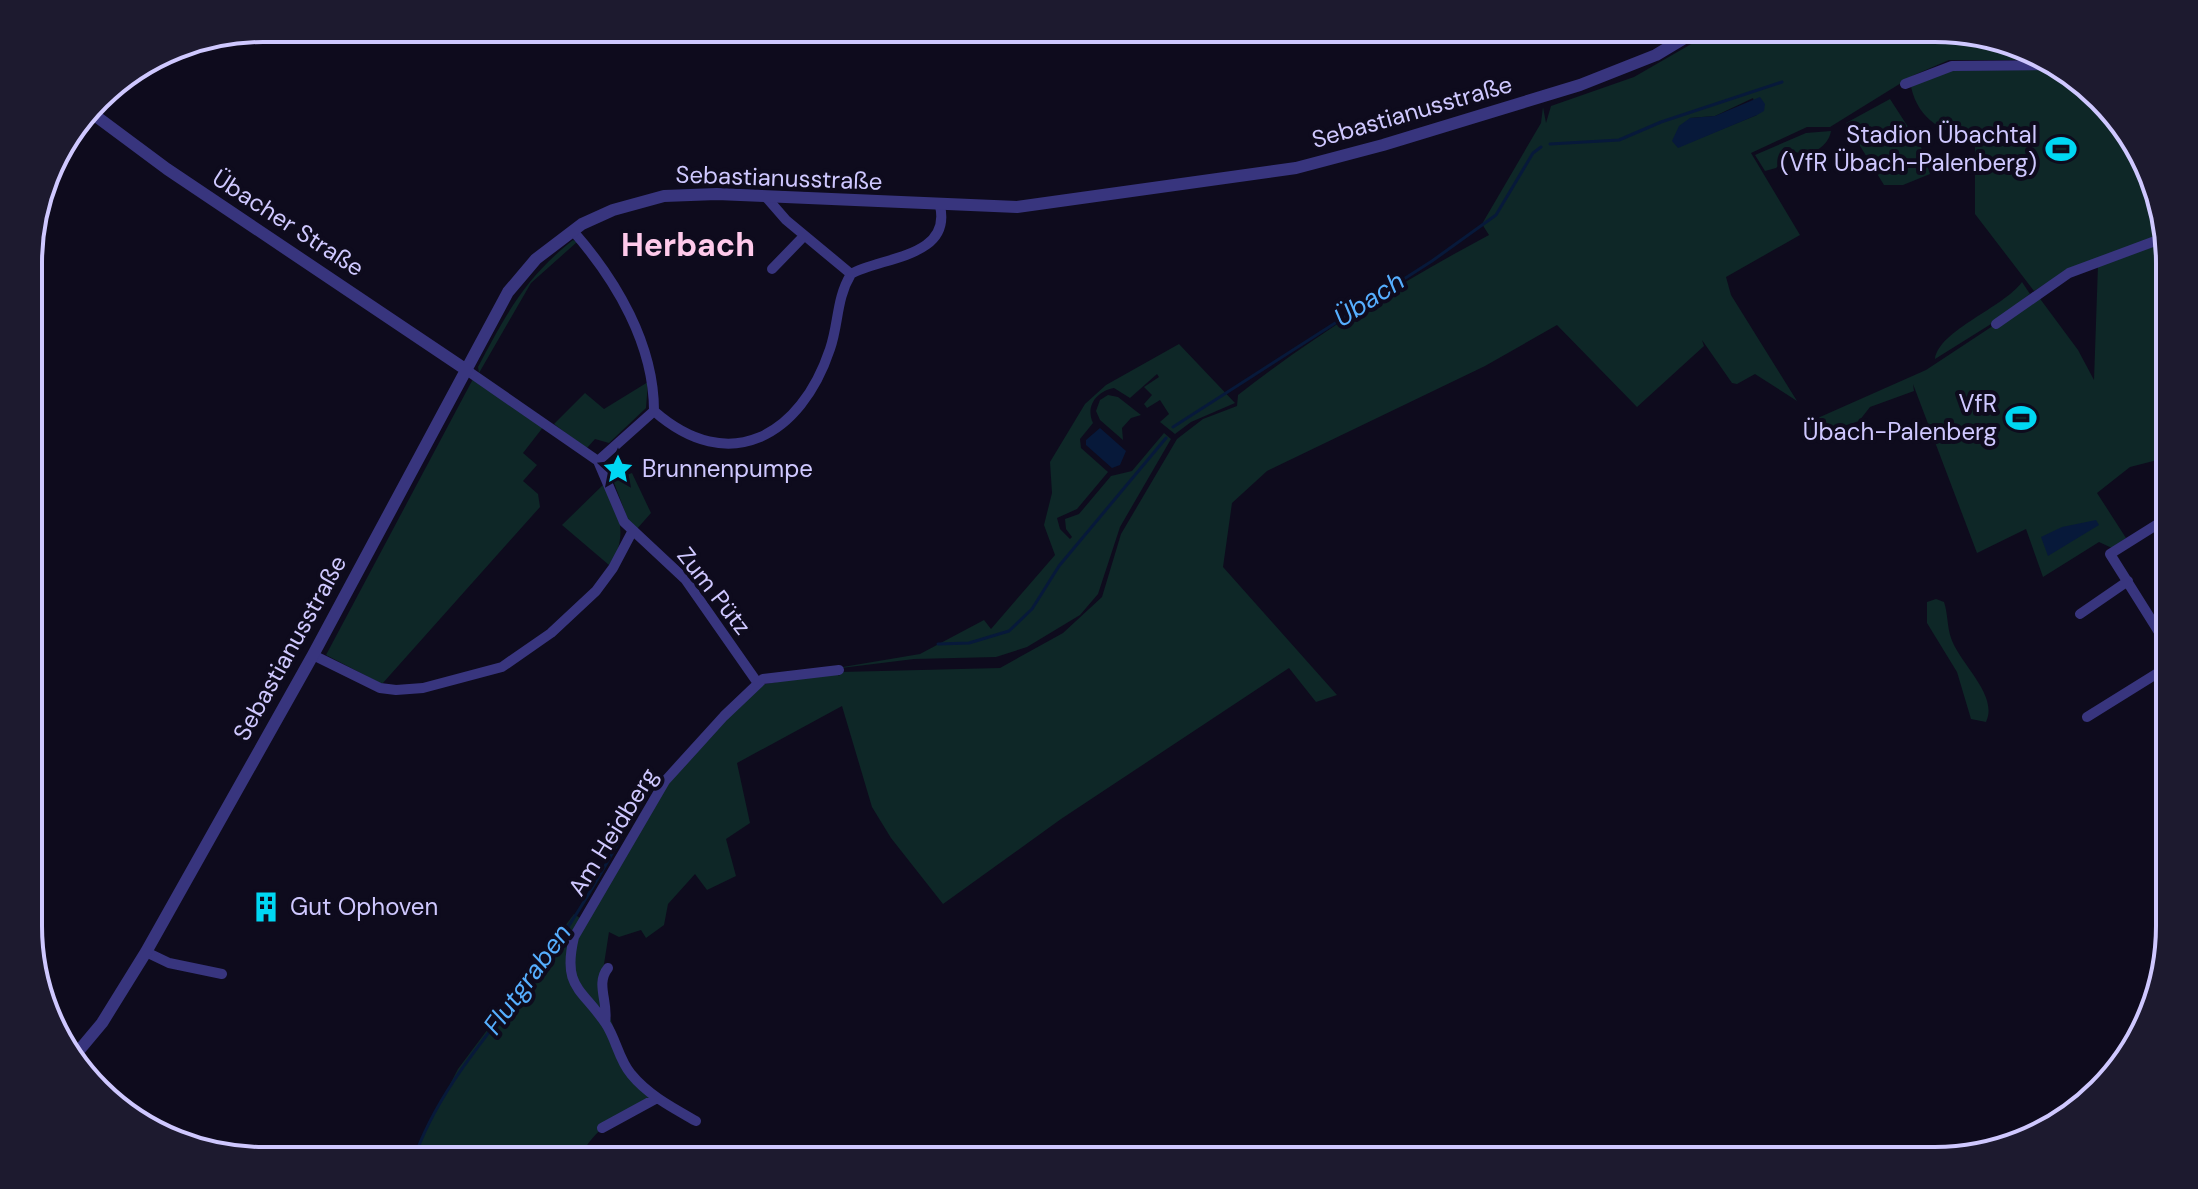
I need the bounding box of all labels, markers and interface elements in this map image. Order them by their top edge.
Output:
street label: Sebastianusstraße [1308,68,1516,155]
place label: Stadion Übachtal (VfR Übach-Palenberg) [1780,119,2037,178]
sports icon: Stadion Übachtal (VfR Übach-Palenberg) [2044,132,2078,166]
street label: Sebastianusstraße [675,158,883,197]
street label: Übacher Straße [207,162,370,283]
district label: Herbach [621,224,755,266]
water label: Übach [1327,264,1411,334]
place label: VfR Übach-Palenberg [1803,388,1997,447]
sports icon: VfR Übach-Palenberg [2004,401,2038,435]
place icon: Brunnenpumpe [601,452,635,486]
place label: Brunnenpumpe [642,453,813,484]
street label: Zum Pütz [671,541,758,641]
street label: Sebastianusstraße [226,550,353,746]
street label: Am Heidberg [561,762,664,901]
building icon: Gut Ophoven [249,890,283,924]
place label: Gut Ophoven [290,891,438,922]
water label: Flutgraben [475,917,579,1041]

